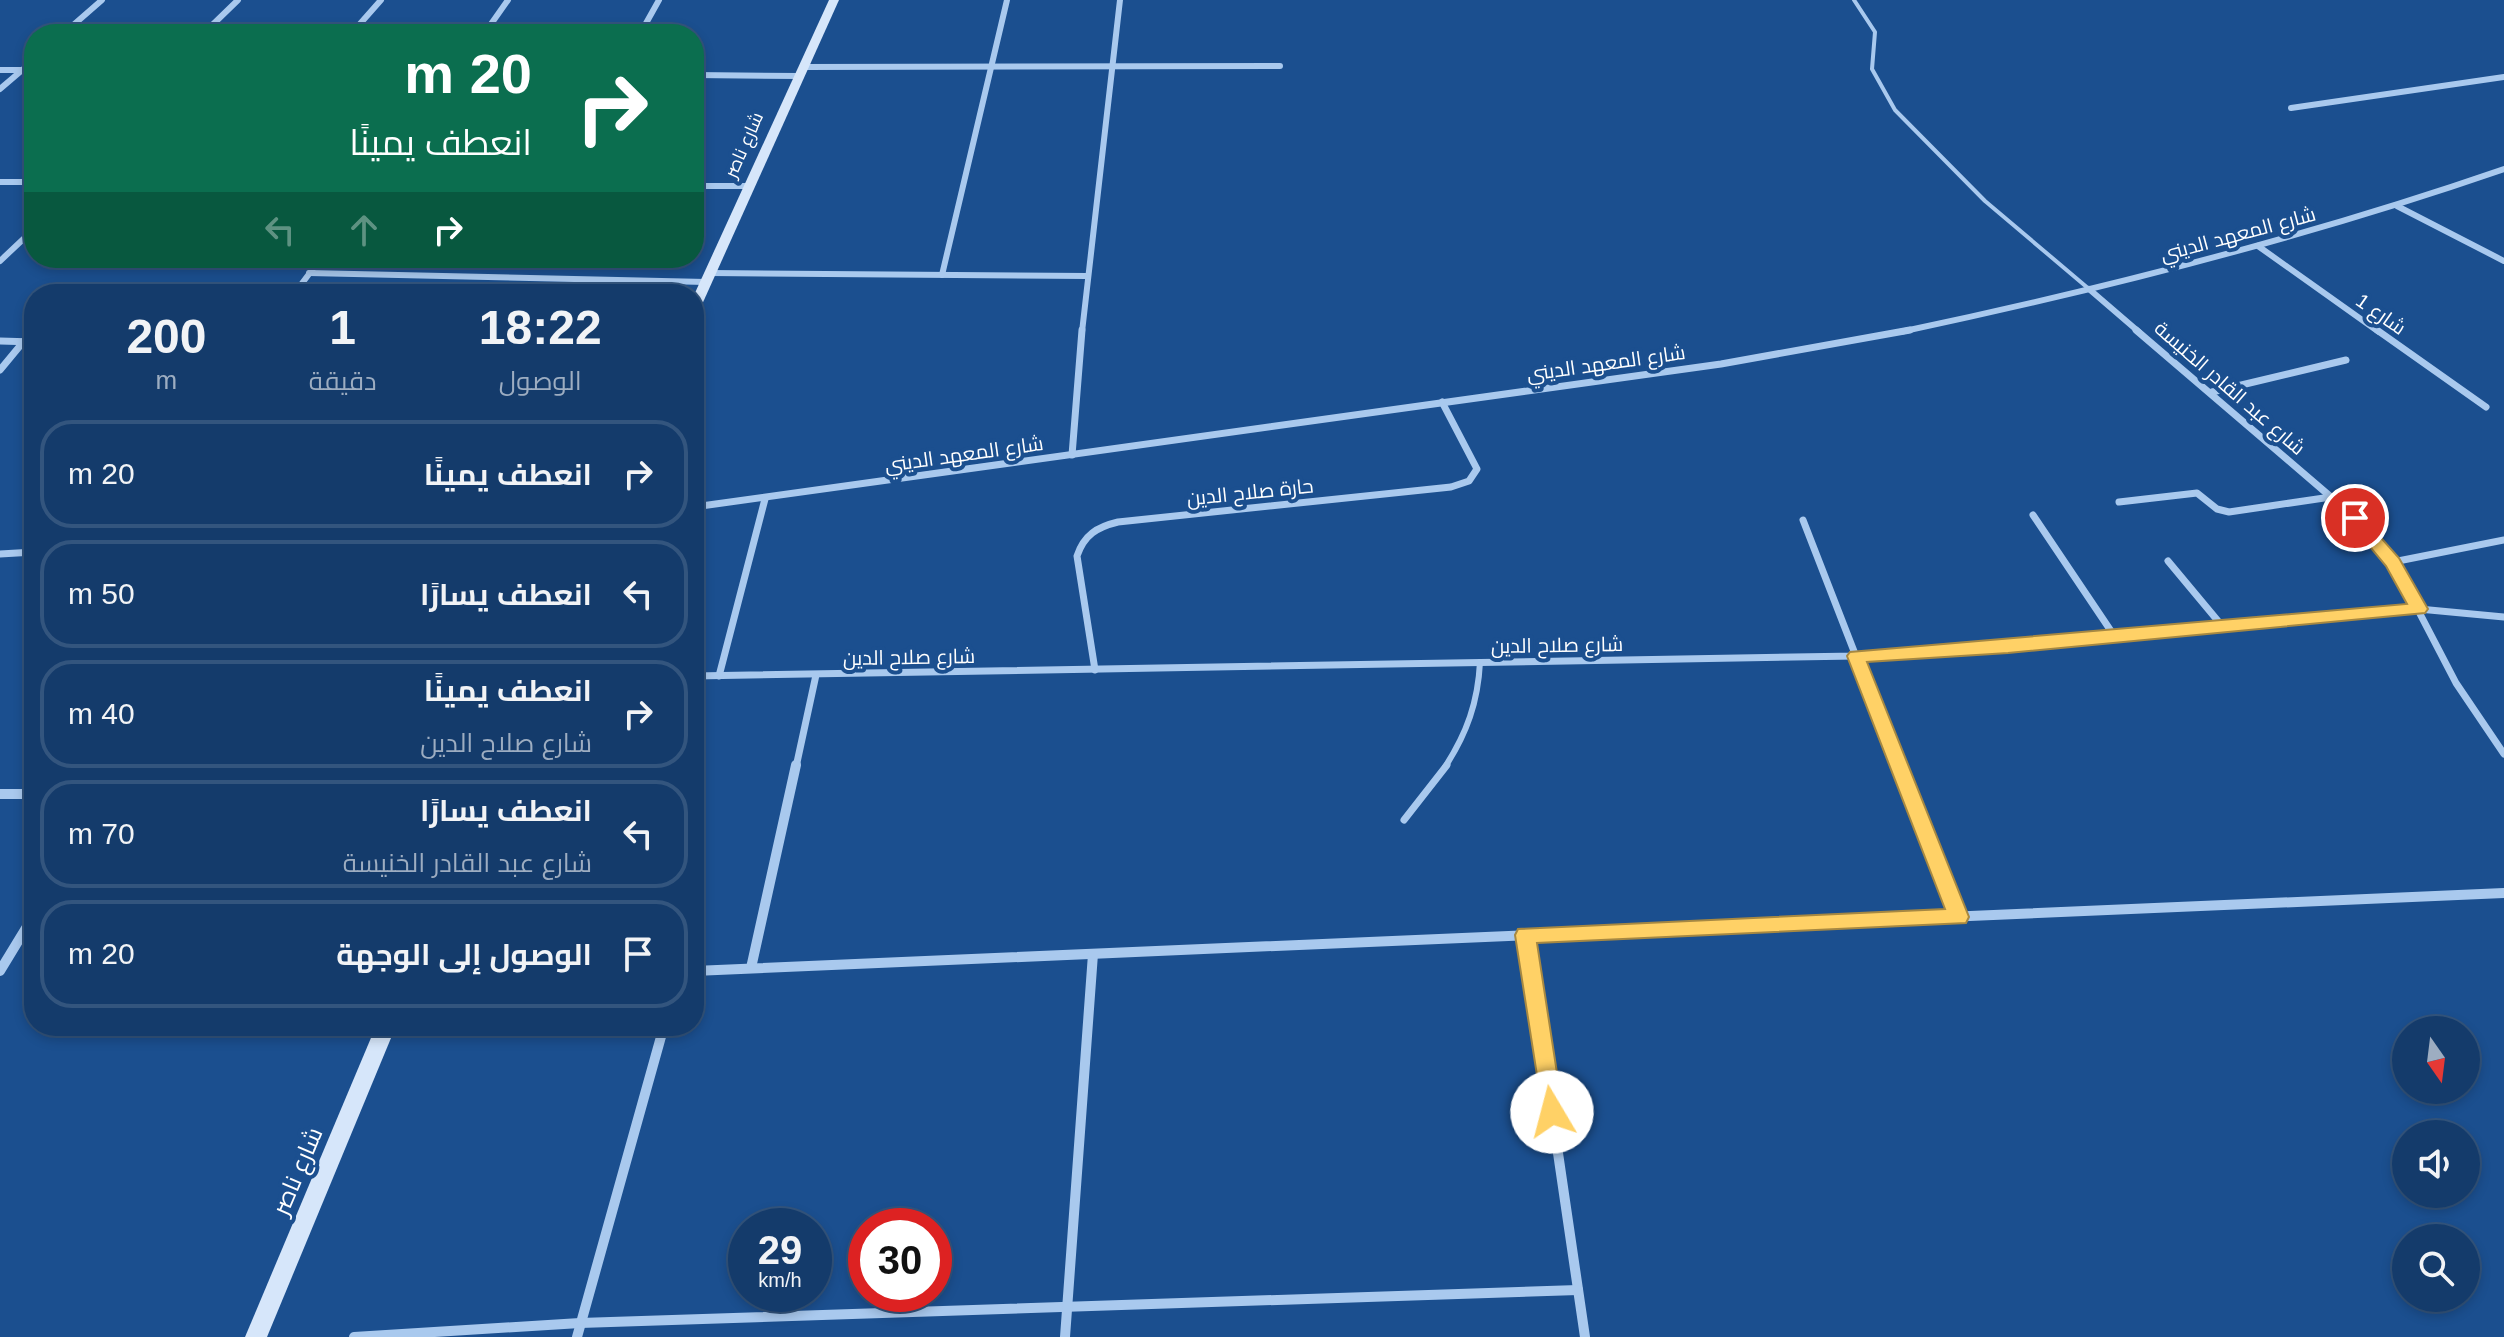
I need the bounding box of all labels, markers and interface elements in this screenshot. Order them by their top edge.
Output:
text: 20 m [404,42,532,105]
icon: right [560,56,664,160]
street label: شارع ناصر [720,109,769,183]
text: انعطف يمينًا [349,122,532,163]
street label: شارع المعهد الديني [2158,203,2319,270]
icon: left [258,208,302,252]
icon: ahead [342,208,386,252]
icon: right [426,208,470,252]
street label: شارع 1 [2350,289,2410,341]
text: 1 [329,301,356,354]
text: 18:22 [479,301,602,354]
text: 200 [126,310,206,363]
street label: شارع عبد القادر الخنيسة [2148,317,2310,461]
street label: شارع المعهد الديني [1525,341,1687,390]
text: m [156,365,177,395]
text: دقيقة [309,366,376,396]
text: الوصول [499,366,582,396]
street label: شارع المعهد الديني [883,432,1045,481]
icon: right [616,452,660,496]
text: 20 m [68,457,135,490]
text: انعطف يمينًا [424,458,592,491]
street label: حارة صلاح الدين [1186,474,1315,513]
pin [2321,484,2389,552]
icon: arrive [2333,496,2377,540]
icon: left [616,572,660,616]
text: 50 m [68,577,135,610]
text: انعطف يسارًا [420,578,592,611]
street label: شارع صلاح الدين [1491,633,1623,660]
street label: شارع صلاح الدين [843,645,975,672]
text: انعطف يمينًا [424,674,592,707]
icon: right [616,692,660,736]
text: 40 m [68,697,135,730]
text: شارع صلاح الدين [420,728,592,758]
text: انعطف يسارًا [420,794,592,827]
icon: left [616,812,660,856]
text: 70 m [68,817,135,850]
text: شارع عبد القادر الخنيسة [343,848,592,878]
icon: arrive [616,932,660,976]
text: 20 m [68,937,135,970]
text: الوصول إلى الوجهة [336,938,592,971]
north arrow [2392,1016,2480,1104]
map controls [2392,1016,2480,1312]
position arrow [1510,1070,1594,1154]
button: sound [2392,1120,2480,1208]
street label: شارع ناصر [266,1123,330,1222]
speed limit sign: 30 [848,1208,952,1312]
button: search [2392,1224,2480,1312]
text: 29 [758,1228,802,1272]
text: km/h [758,1269,802,1291]

